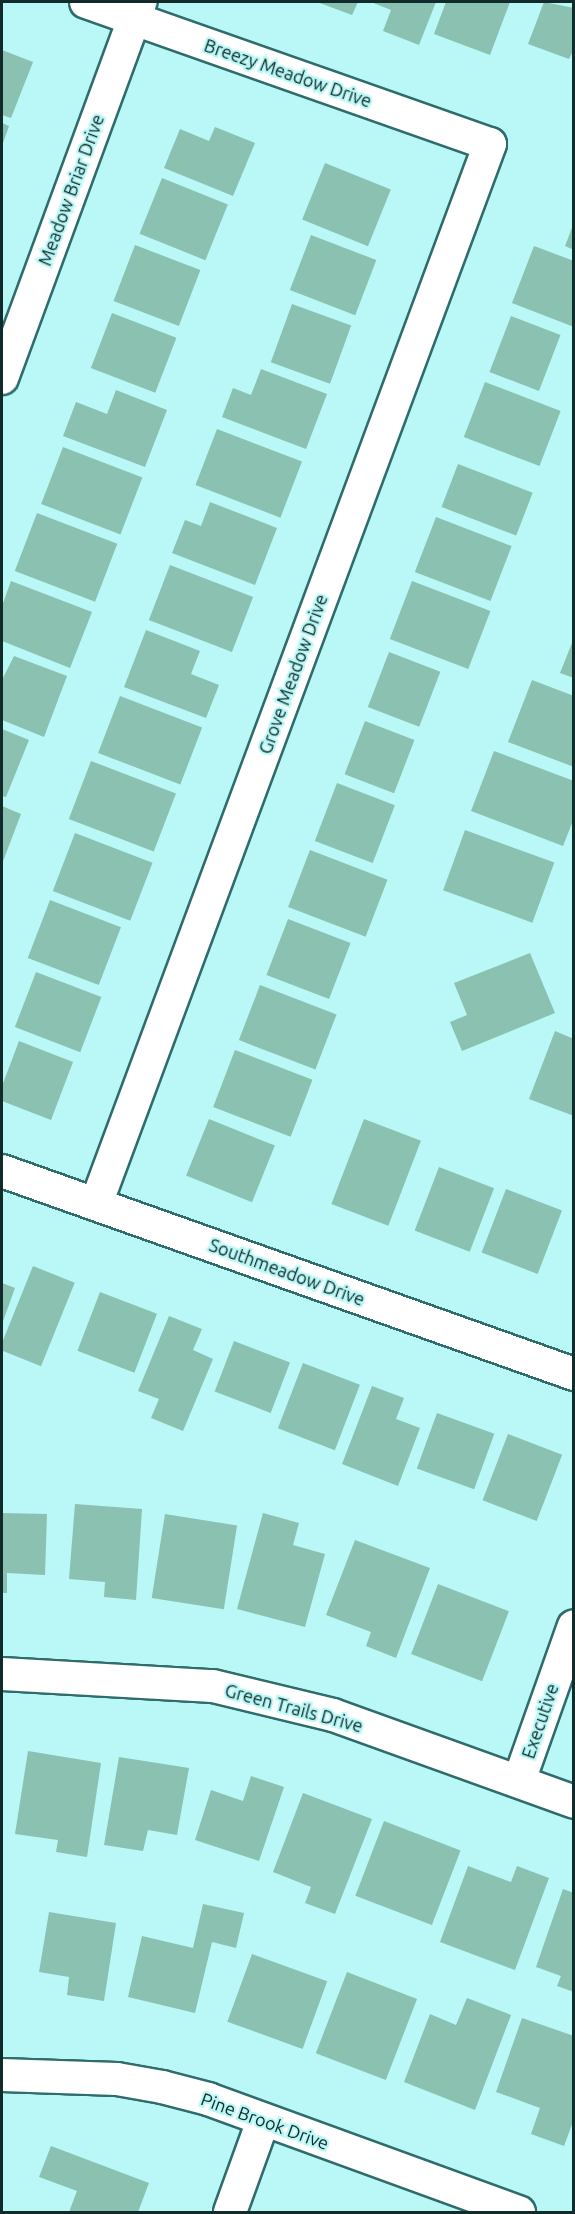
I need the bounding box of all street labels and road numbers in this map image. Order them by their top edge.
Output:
street label: Breezy Meadow Drive [201,34,375,112]
street label: Meadow Briar Drive [34,111,108,269]
street label: Grove Meadow Drive [254,591,332,757]
street label: Southmeadow Drive [206,1234,368,1310]
street label: Green Trails Drive [223,1679,365,1737]
street label: Executive [517,1681,563,1761]
street label: Pine Brook Drive [198,2088,332,2154]

